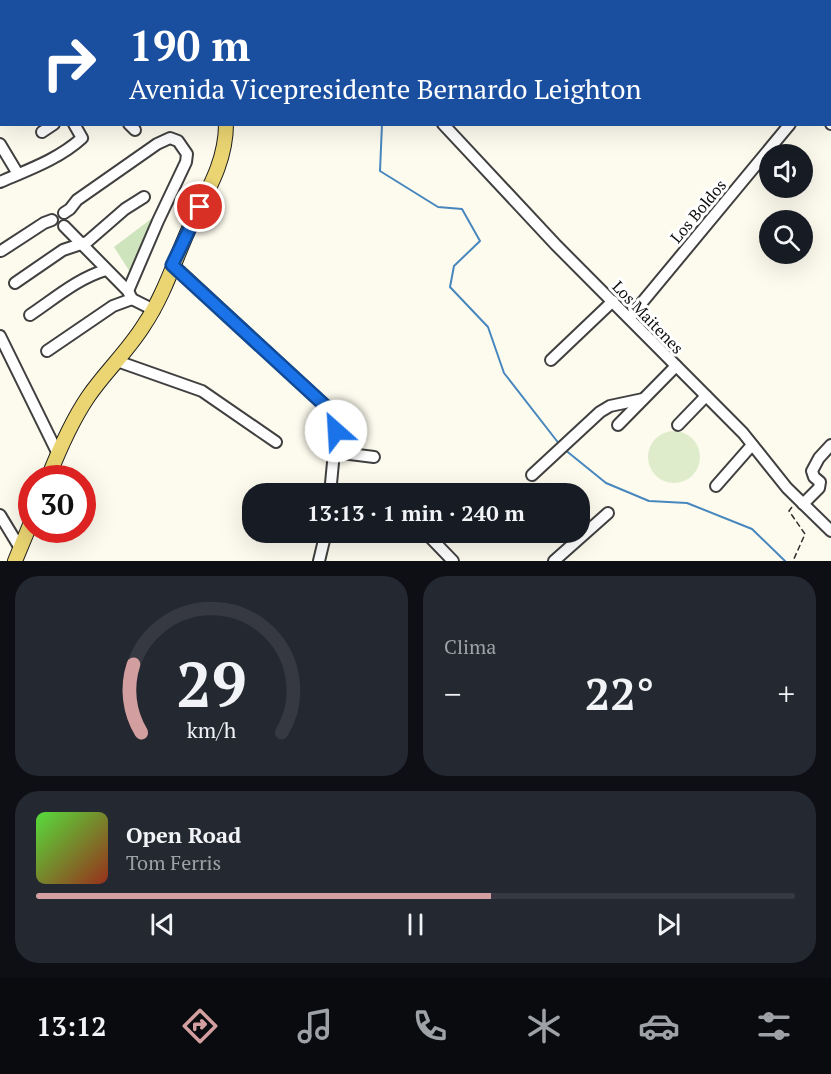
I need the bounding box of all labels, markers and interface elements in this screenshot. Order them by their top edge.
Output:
text: 190 m [129,17,250,73]
icon: right [30,24,108,102]
text: Avenida Vicepresidente Bernardo Leighton [129,71,642,107]
map controls [759,144,813,264]
button: sound [759,144,813,198]
street label: Los Boldos [665,175,731,247]
pin [174,181,225,232]
icon: arrive [183,190,216,223]
button: search [759,210,813,264]
street label: Los Maitenes [608,276,688,358]
position arrow [304,399,368,463]
speed limit sign: 30 [18,465,96,543]
text: 13:13 · 1 min · 240 m [307,498,525,527]
text: Clima [444,633,496,660]
text: 29 [176,642,247,725]
text: 22° [585,663,654,723]
text: − [444,672,462,715]
text: + [777,672,795,715]
text: km/h [187,716,237,744]
text: Open Road [126,820,241,849]
text: Tom Ferris [126,849,221,876]
icon: previous [146,908,179,941]
icon: pause [399,908,432,941]
icon: next [652,908,685,941]
icon: directions [179,1005,221,1047]
icon: music [294,1005,336,1047]
icon: phone [409,1005,451,1047]
icon: climate [523,1005,565,1047]
icon: car [638,1005,680,1047]
icon: filters [753,1005,795,1047]
text: 13:12 [36,1008,107,1044]

